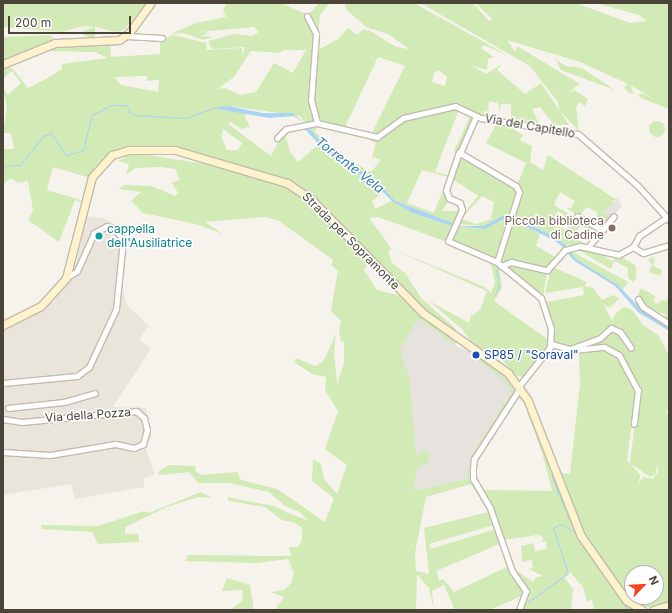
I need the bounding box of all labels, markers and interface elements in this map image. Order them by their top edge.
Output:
scale bar [10,8,133,34]
text: 200 m [15,15,51,30]
street label: Via del Capitello [484,111,576,141]
water label: Torrente Vela [313,134,387,196]
street label: Strada per Sopramonte [299,189,403,293]
place label: Piccola biblioteca di Cadine [504,214,604,242]
place label: cappella dell'Ausiliatrice [107,222,192,250]
marker: Piccola biblioteca di Cadine [607,223,617,233]
marker: cappella dell'Ausiliatrice [94,231,104,241]
place label: SP85 / "Soraval" [484,348,579,362]
marker: SP85 / "Soraval" [471,350,481,360]
street label: Via della Pozza [45,405,131,425]
north arrow [624,565,664,605]
text: N [646,574,662,587]

